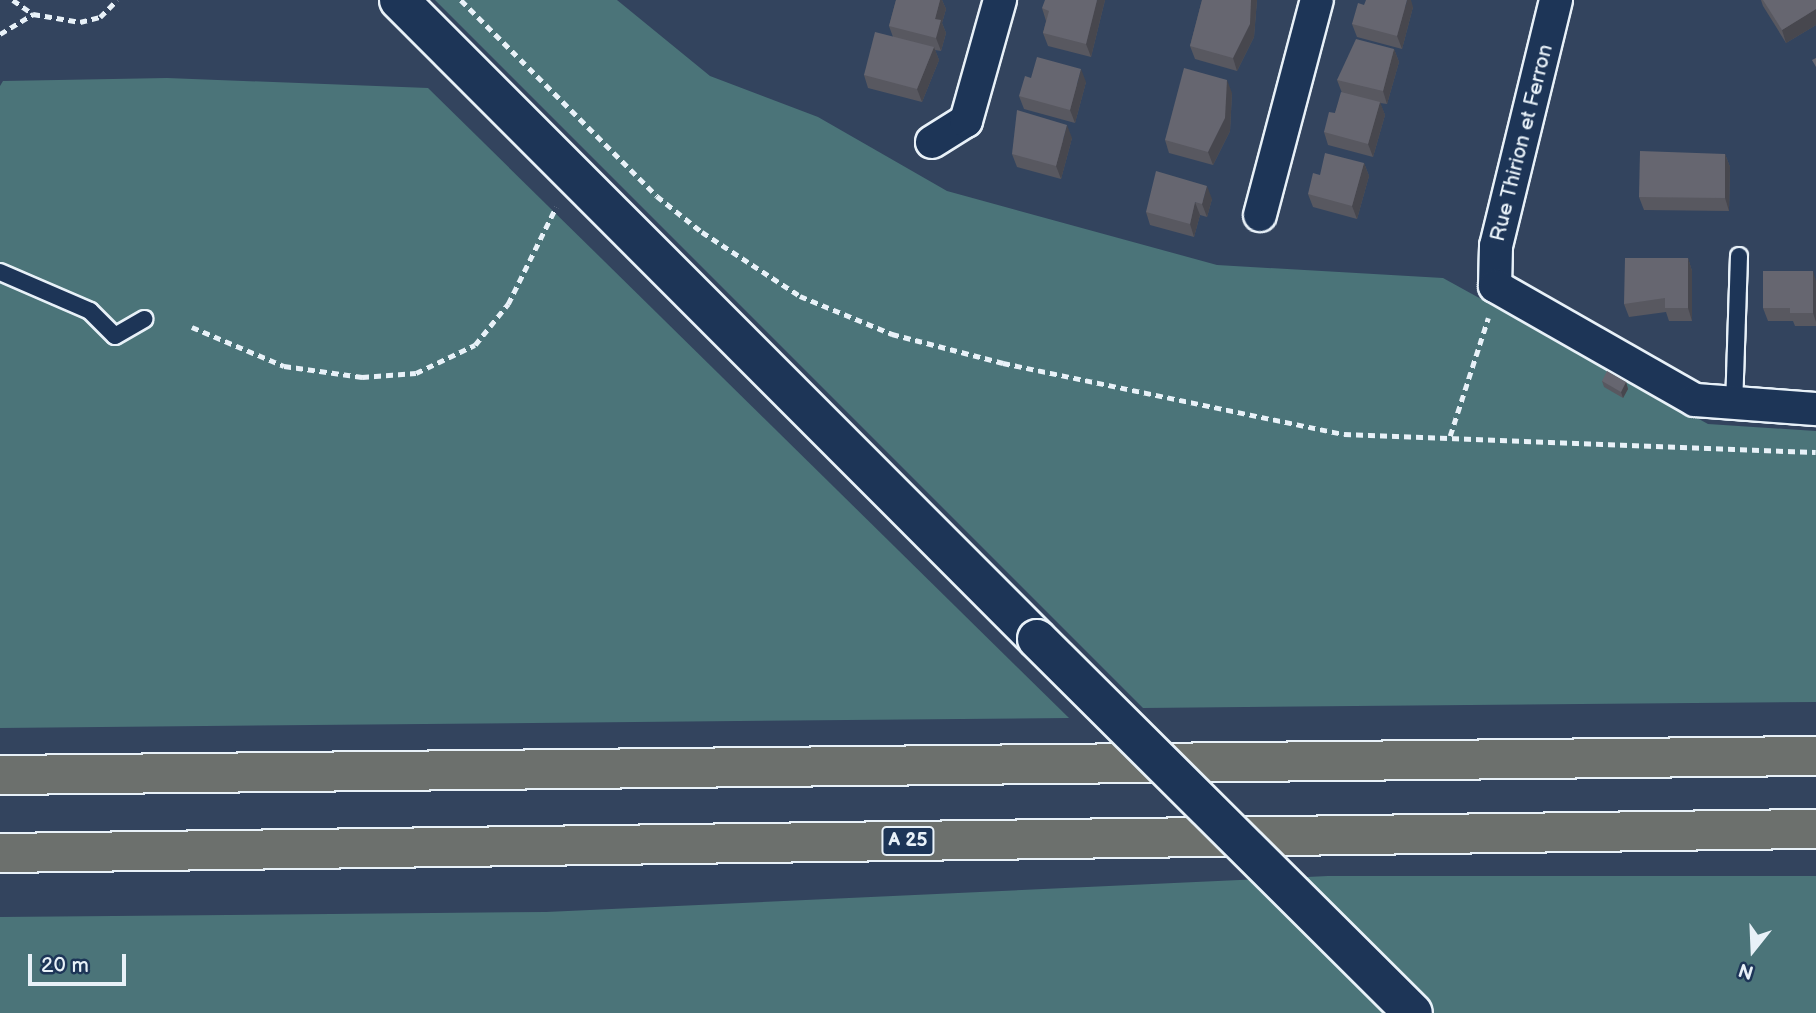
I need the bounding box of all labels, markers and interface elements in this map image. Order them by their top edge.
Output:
street label: Rue Thirion et Ferron [1485,42,1559,244]
road number: A 25 [880,826,936,856]
north arrow [1718,915,1788,985]
scale bar [32,940,130,984]
text: 20 m [41,953,89,978]
text: N [1736,957,1757,984]

